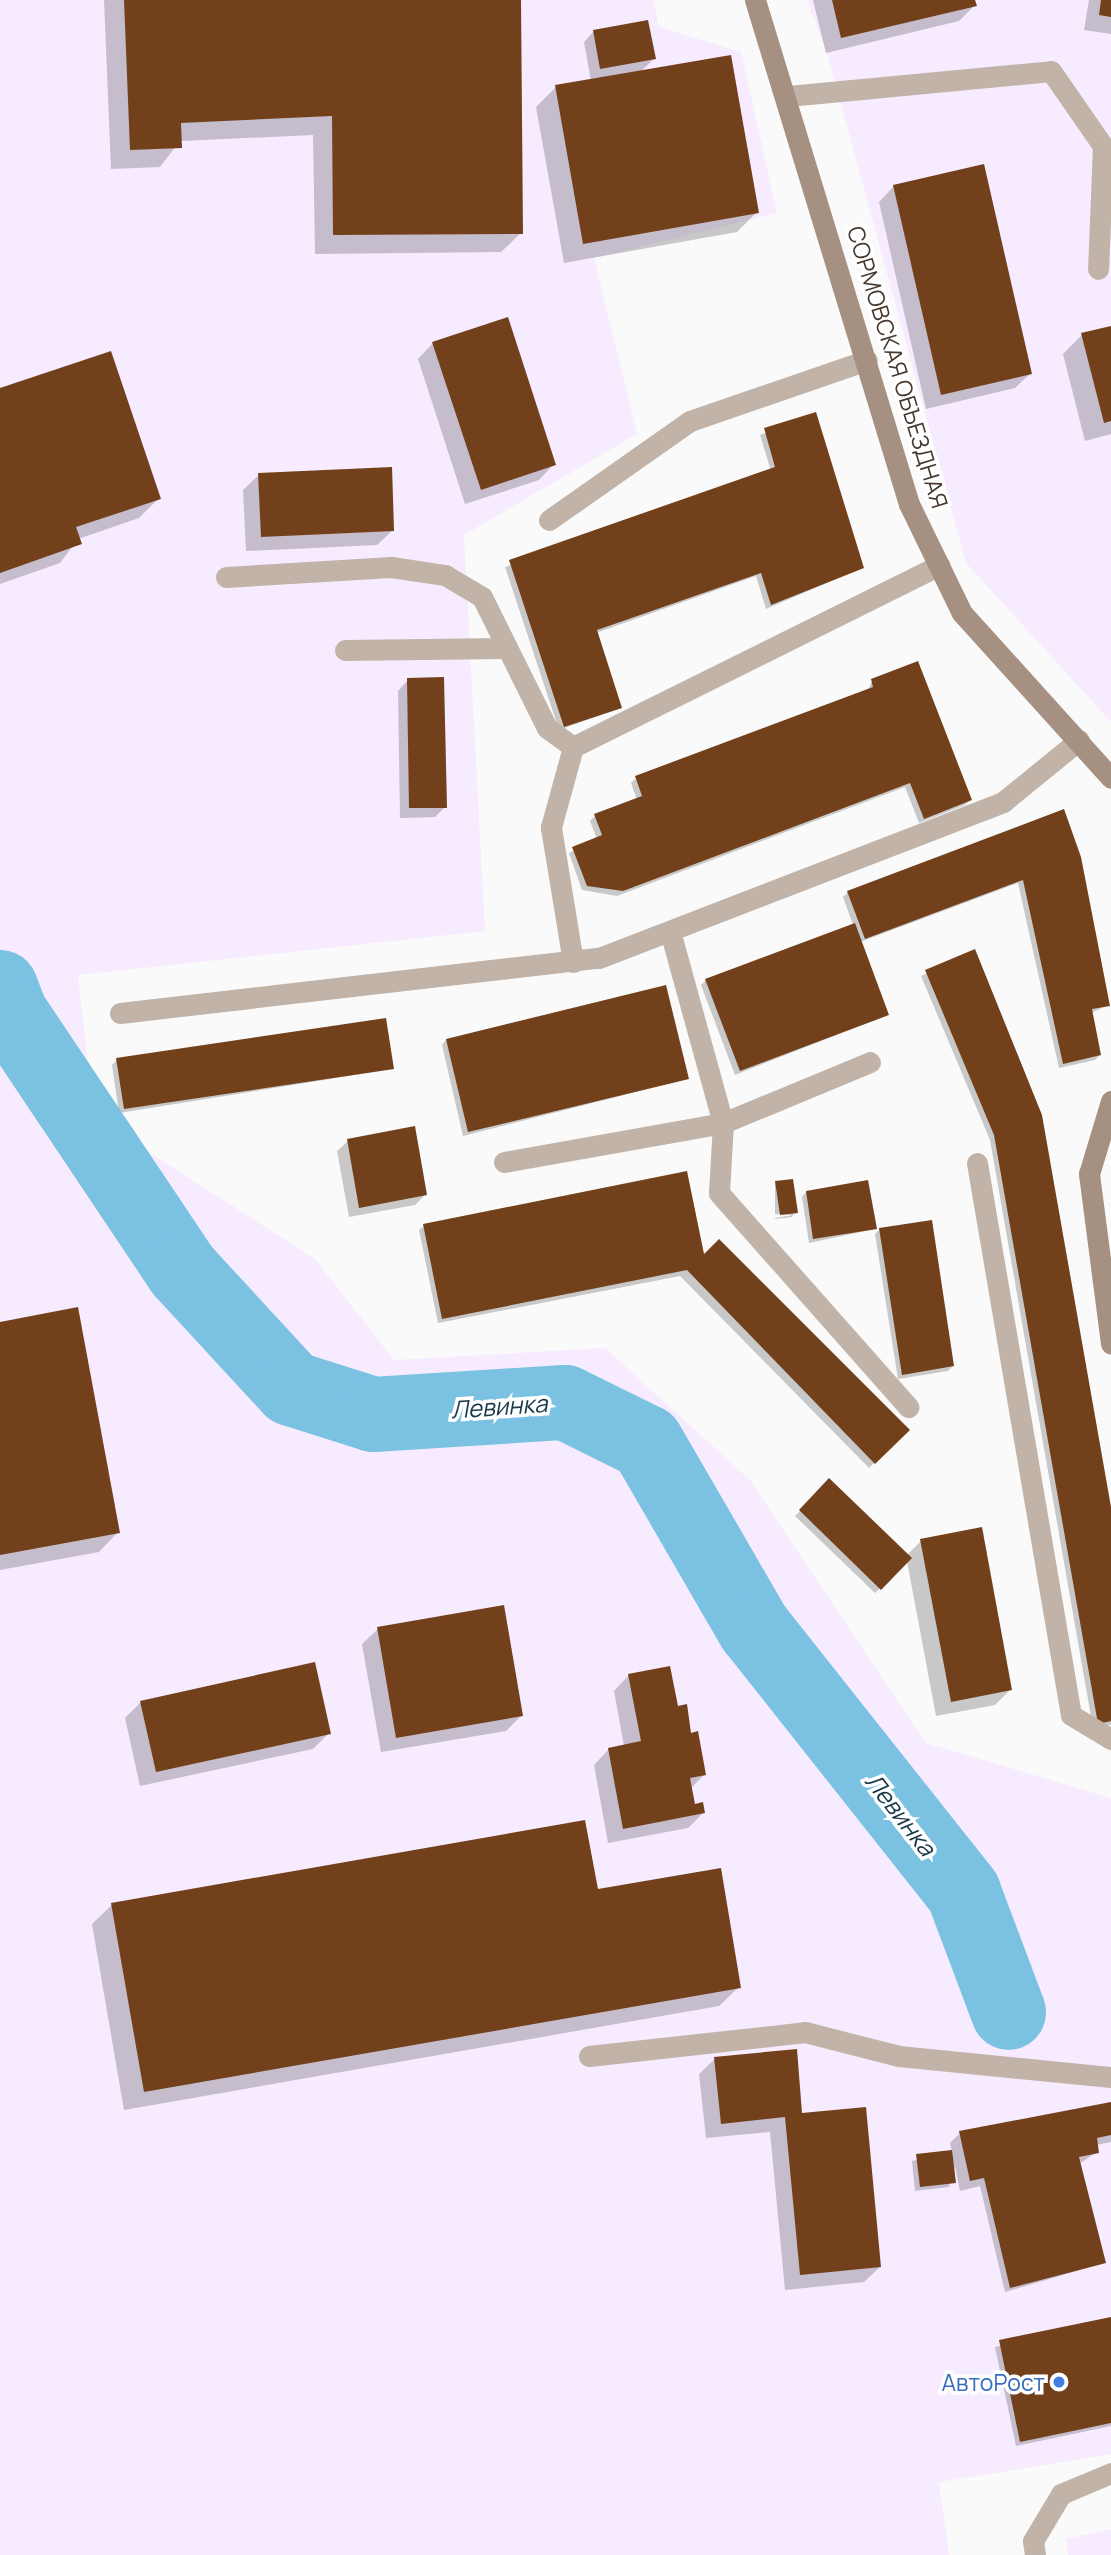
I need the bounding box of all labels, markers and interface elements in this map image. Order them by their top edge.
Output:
street label: СОРМОВСКАЯ ОБЪЕЗДНАЯ [842,223,954,511]
water label: Левинка [450,1388,548,1424]
water label: Левинка [860,1767,942,1861]
place label: АвтоРост [942,2368,1045,2396]
marker: АвтоРост [1051,2374,1067,2390]

